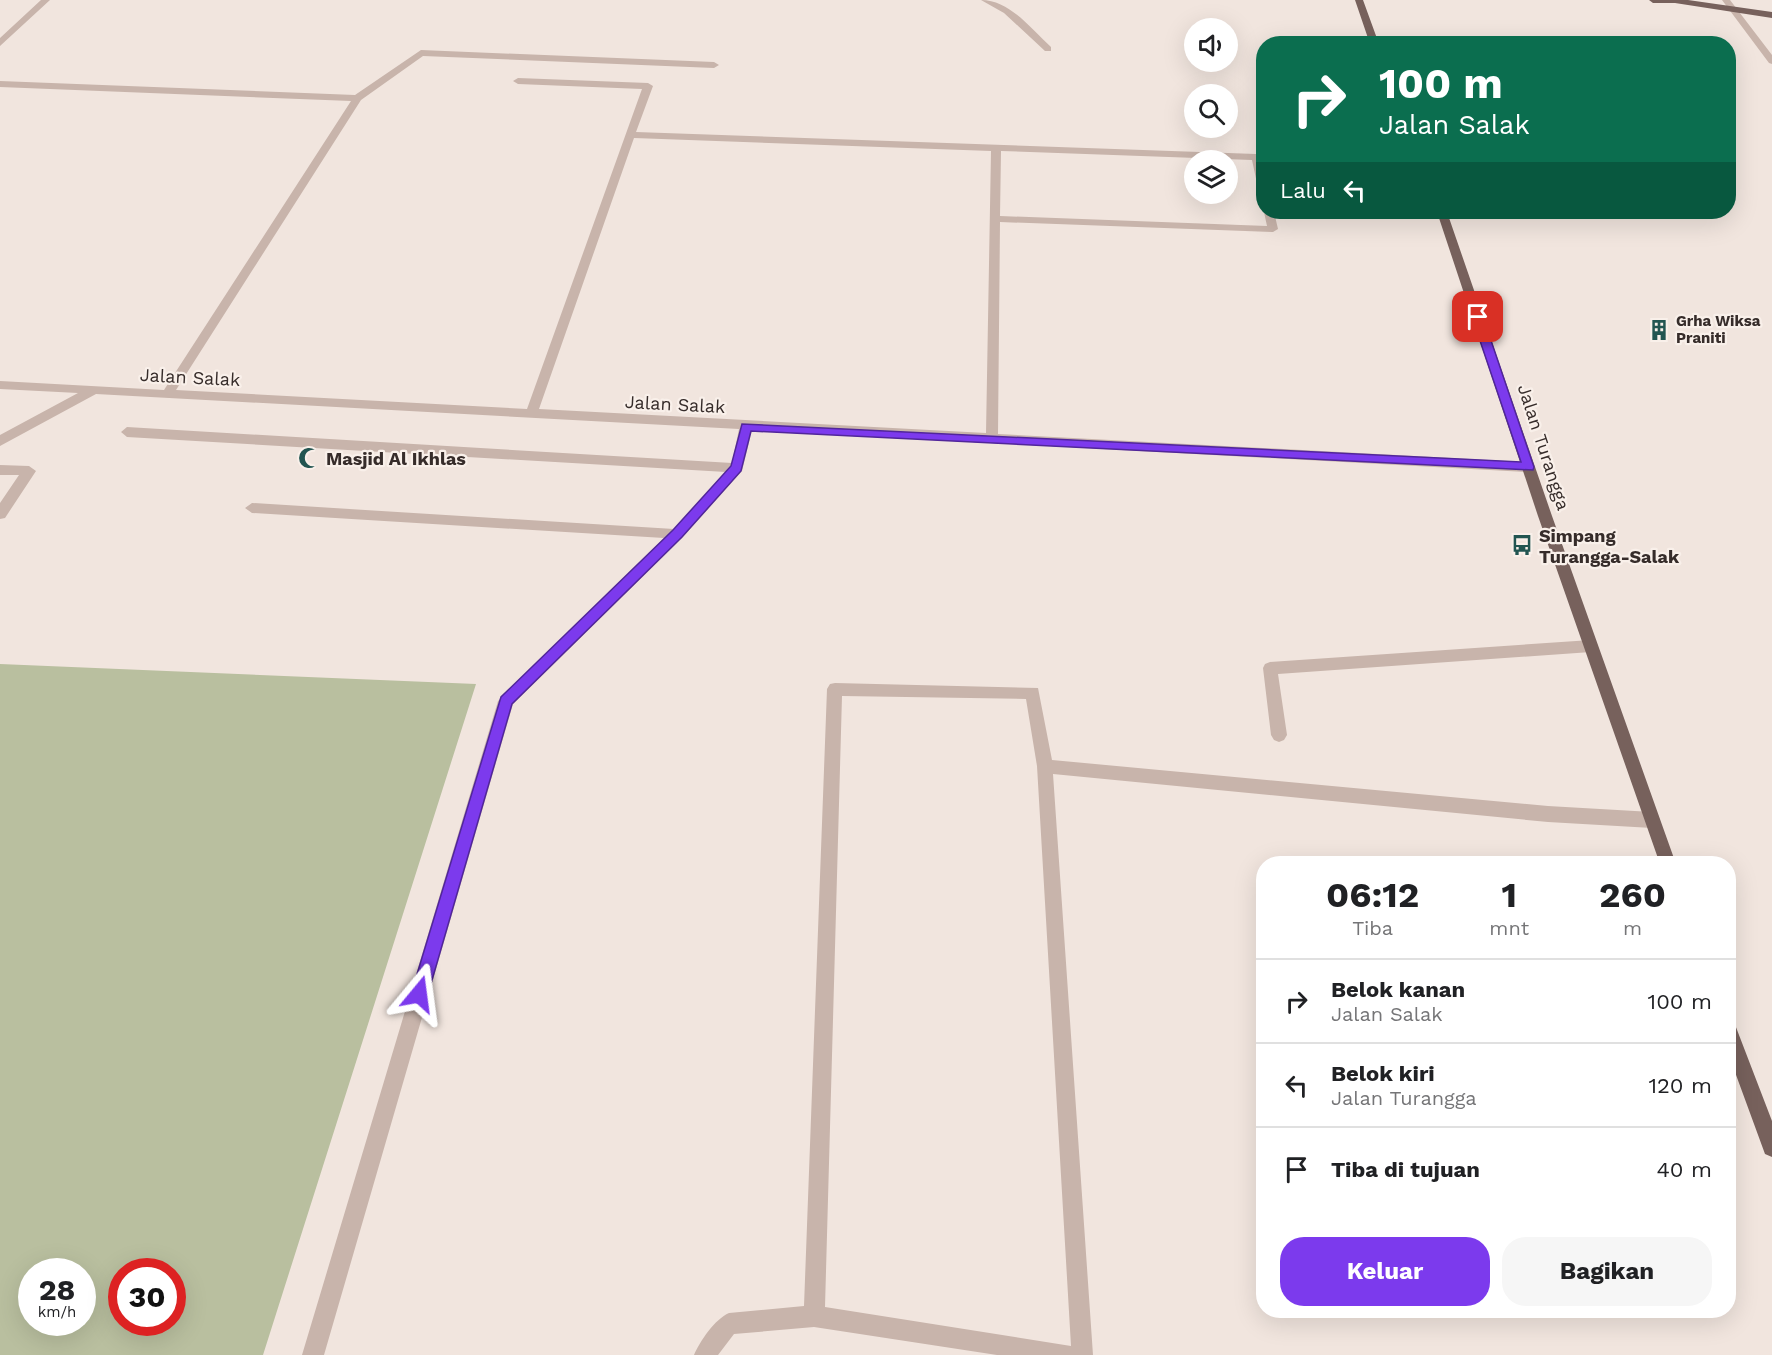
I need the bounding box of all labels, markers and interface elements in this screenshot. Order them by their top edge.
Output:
map controls [1184,18,1238,204]
button: sound [1184,18,1238,72]
text: 100 m [1379,59,1503,108]
icon: right [1280,60,1358,138]
button: search [1184,84,1238,138]
text: Jalan Salak [1379,109,1530,141]
button: layers [1184,150,1238,204]
icon: left [1338,174,1371,207]
text: Lalu [1280,178,1326,203]
pin [1452,291,1503,342]
icon: arrive [1461,300,1494,333]
place label: Grha Wiksa Praniti [1676,312,1761,347]
building icon: Grha Wiksa Praniti [1647,318,1671,342]
street label: Jalan Salak [139,364,241,390]
street label: Jalan Turangga [1514,381,1574,513]
street label: Jalan Salak [624,391,726,417]
mosque icon: Masjid Al Ikhlas [297,446,321,470]
place label: Masjid Al Ikhlas [326,448,466,469]
place label: Simpang Turangga-Salak [1539,525,1680,567]
bus stop icon: Simpang Turangga-Salak [1510,533,1534,557]
text: 06:12 [1326,874,1419,916]
text: 1 [1501,874,1517,916]
text: 260 [1599,874,1666,916]
text: Tiba [1352,916,1393,940]
text: mnt [1489,916,1529,940]
text: m [1623,916,1642,940]
position arrow [387,962,451,1026]
text: Belok kanan [1331,977,1465,1002]
icon: right [1280,985,1313,1018]
text: 100 m [1648,989,1712,1014]
text: Jalan Salak [1331,1002,1443,1026]
text: Belok kiri [1331,1061,1435,1086]
icon: left [1280,1069,1313,1102]
text: 120 m [1648,1073,1712,1098]
text: Jalan Turangga [1331,1086,1477,1110]
icon: arrive [1280,1153,1313,1186]
text: Tiba di tujuan [1331,1157,1480,1182]
text: 40 m [1656,1157,1712,1182]
button: Keluar [1280,1237,1490,1306]
button: Bagikan [1502,1237,1712,1306]
speed limit sign: 30 [108,1258,186,1336]
text: 28 [39,1272,75,1307]
text: km/h [38,1303,76,1321]

